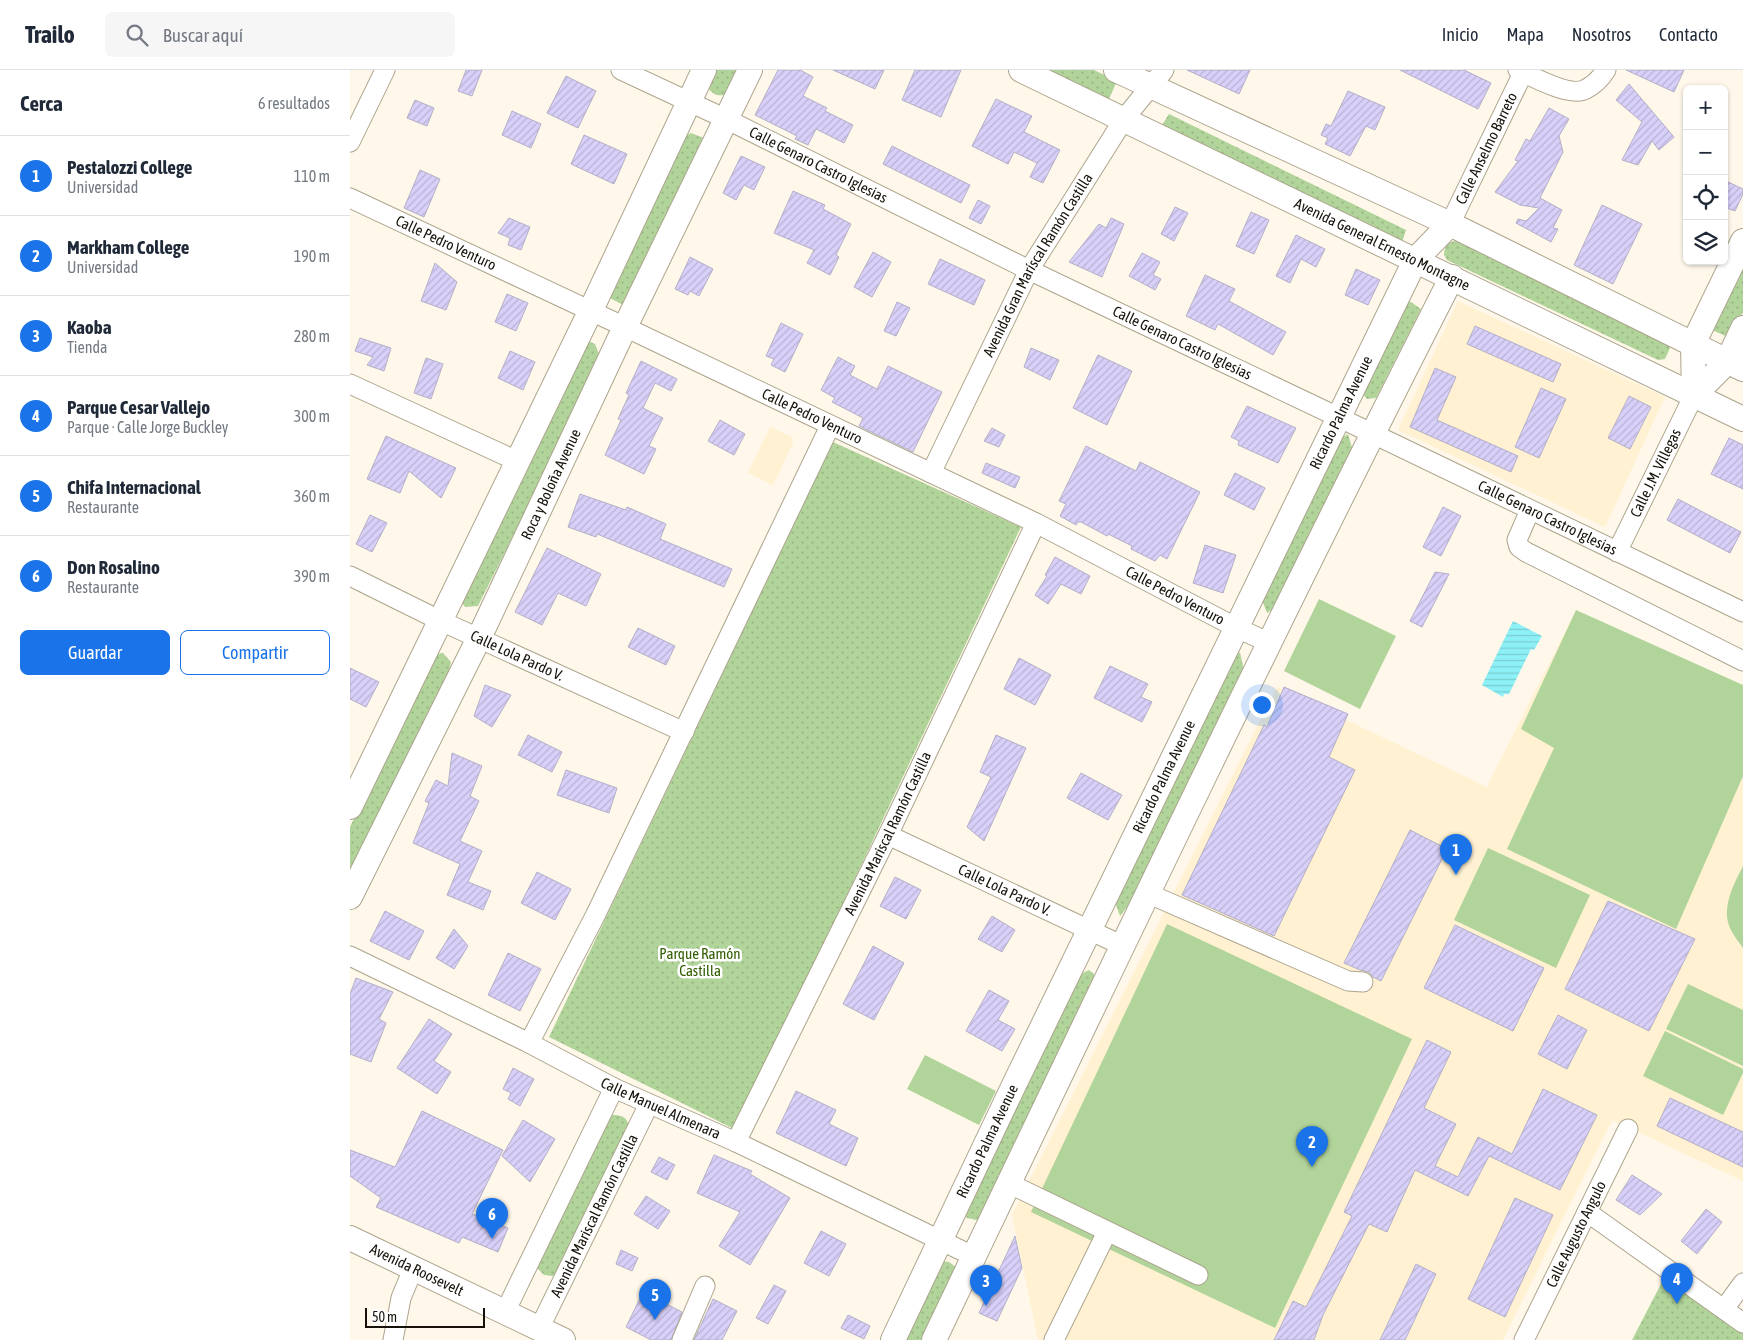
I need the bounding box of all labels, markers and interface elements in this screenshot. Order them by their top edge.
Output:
search box [105,12,455,57]
text: Trailo [25,21,75,48]
icon: search [123,21,151,49]
text: Buscar aquí [163,24,243,46]
text: Inicio [1442,24,1478,45]
text: Mapa [1506,24,1544,45]
text: Nosotros [1572,24,1631,45]
text: Contacto [1659,24,1718,45]
map controls [1683,85,1728,265]
button: + [1683,85,1728,130]
street label: Calle Anselmo Barreto [1452,89,1520,207]
text: Cerca [20,91,63,115]
text: 6 resultados [258,94,330,112]
street label: Calle Genaro Castro Iglesias [747,123,890,206]
button: − [1683,130,1728,175]
text: Pestalozzi College [67,156,192,178]
text: 1 [32,167,40,185]
text: 110 m [294,167,330,185]
street label: Avenida Gran Maríscal Ramón Castilla [979,170,1096,359]
button: locate [1683,175,1728,220]
text: Universidad [67,178,138,196]
street label: Avenida General Ernesto Montagne [1292,194,1473,294]
street label: Calle Pedro Venturo [393,212,499,273]
button: layers [1683,220,1728,265]
text: Markham College [67,236,189,258]
text: 2 [32,247,40,265]
text: 190 m [294,247,330,265]
text: Universidad [67,258,138,276]
street label: Calle Genaro Castro Iglesias [1110,302,1255,383]
text: Kaoba [67,316,112,338]
text: 3 [32,327,40,345]
text: 280 m [294,327,330,345]
text: Tienda [67,338,107,356]
street label: Ricardo Palma Avenue [1306,353,1375,472]
street label: Calle Pedro Venturo [759,385,865,447]
text: Parque Cesar Vallejo [67,396,210,418]
text: 4 [32,407,40,425]
text: 300 m [294,407,330,425]
text: Parque · Calle Jorge Buckley [67,418,228,436]
street label: Roca y Boloña Avenue [517,426,584,542]
street label: Calle J.M. Villegas [1626,426,1684,520]
text: Chifa Internacional [67,476,201,498]
street label: Calle Genaro Castro Iglesias [1475,477,1620,558]
text: 5 [32,487,40,505]
text: 360 m [294,487,330,505]
text: Restaurante [67,498,139,516]
text: Don Rosalino [67,556,160,578]
street label: Calle Pedro Venturo [1123,562,1228,628]
text: 6 [32,567,40,585]
text: 390 m [294,567,330,585]
text: Restaurante [67,578,139,596]
street label: Calle Lola Pardo V. [468,627,567,684]
button: Guardar [20,630,170,675]
button: Compartir [180,630,330,675]
your location [1249,692,1275,718]
street label: Ricardo Palma Avenue [1129,717,1198,836]
street label: Avenida Mariscal Ramón Castilla [841,749,934,918]
pin: 1 [1440,834,1472,875]
street label: Calle Lola Pardo V. [956,860,1054,919]
park label: Parque Ramón Castilla [659,945,741,979]
street label: Calle Manuel Almenara [598,1074,723,1142]
street label: Ricardo Palma Avenue [953,1081,1021,1201]
pin: 2 [1296,1126,1328,1167]
street label: Avenida Mariscal Ramón Castilla [547,1131,641,1300]
street label: Calle Augusto Angulo [1542,1178,1609,1290]
pin: 6 [476,1198,508,1239]
street label: Avenida Roosevelt [367,1240,467,1299]
pin: 4 [1661,1263,1693,1304]
pin: 3 [970,1265,1002,1306]
pin: 5 [639,1279,671,1320]
scale bar [365,1305,485,1328]
text: 50 m [372,1309,397,1325]

